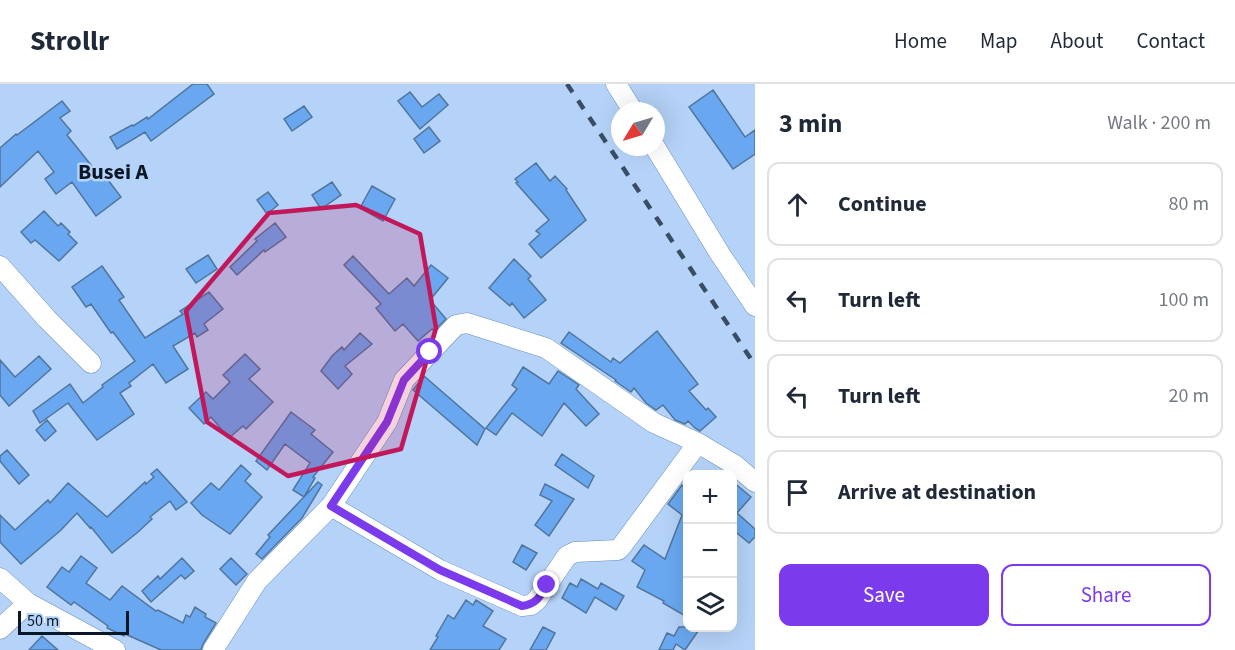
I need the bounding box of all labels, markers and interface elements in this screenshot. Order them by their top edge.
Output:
text: Strollr [30,21,109,61]
text: Home [894,26,947,56]
text: Map [980,26,1018,56]
text: About [1051,26,1103,56]
text: Contact [1136,26,1205,56]
north arrow [611,102,665,156]
text: 3 min [779,105,842,142]
text: Walk · 200 m [1107,109,1211,137]
district label: Busei A [78,156,148,188]
icon: ahead [781,188,814,221]
text: Continue [838,188,927,220]
text: 80 m [1169,190,1209,218]
icon: left [781,284,814,317]
text: Turn left [838,284,920,316]
text: 100 m [1159,286,1209,314]
route start [416,338,442,364]
icon: left [781,380,814,413]
text: Turn left [838,380,920,412]
text: 20 m [1169,382,1209,410]
map controls [683,470,737,632]
button: + [683,470,737,524]
icon: arrive [781,476,814,509]
text: Arrive at destination [838,476,1036,508]
button: − [683,524,737,578]
button: Save [779,564,989,626]
button: Share [1001,564,1211,626]
route end [533,571,559,597]
button: layers [683,578,737,632]
scale bar [18,608,129,636]
text: 50 m [27,610,59,632]

